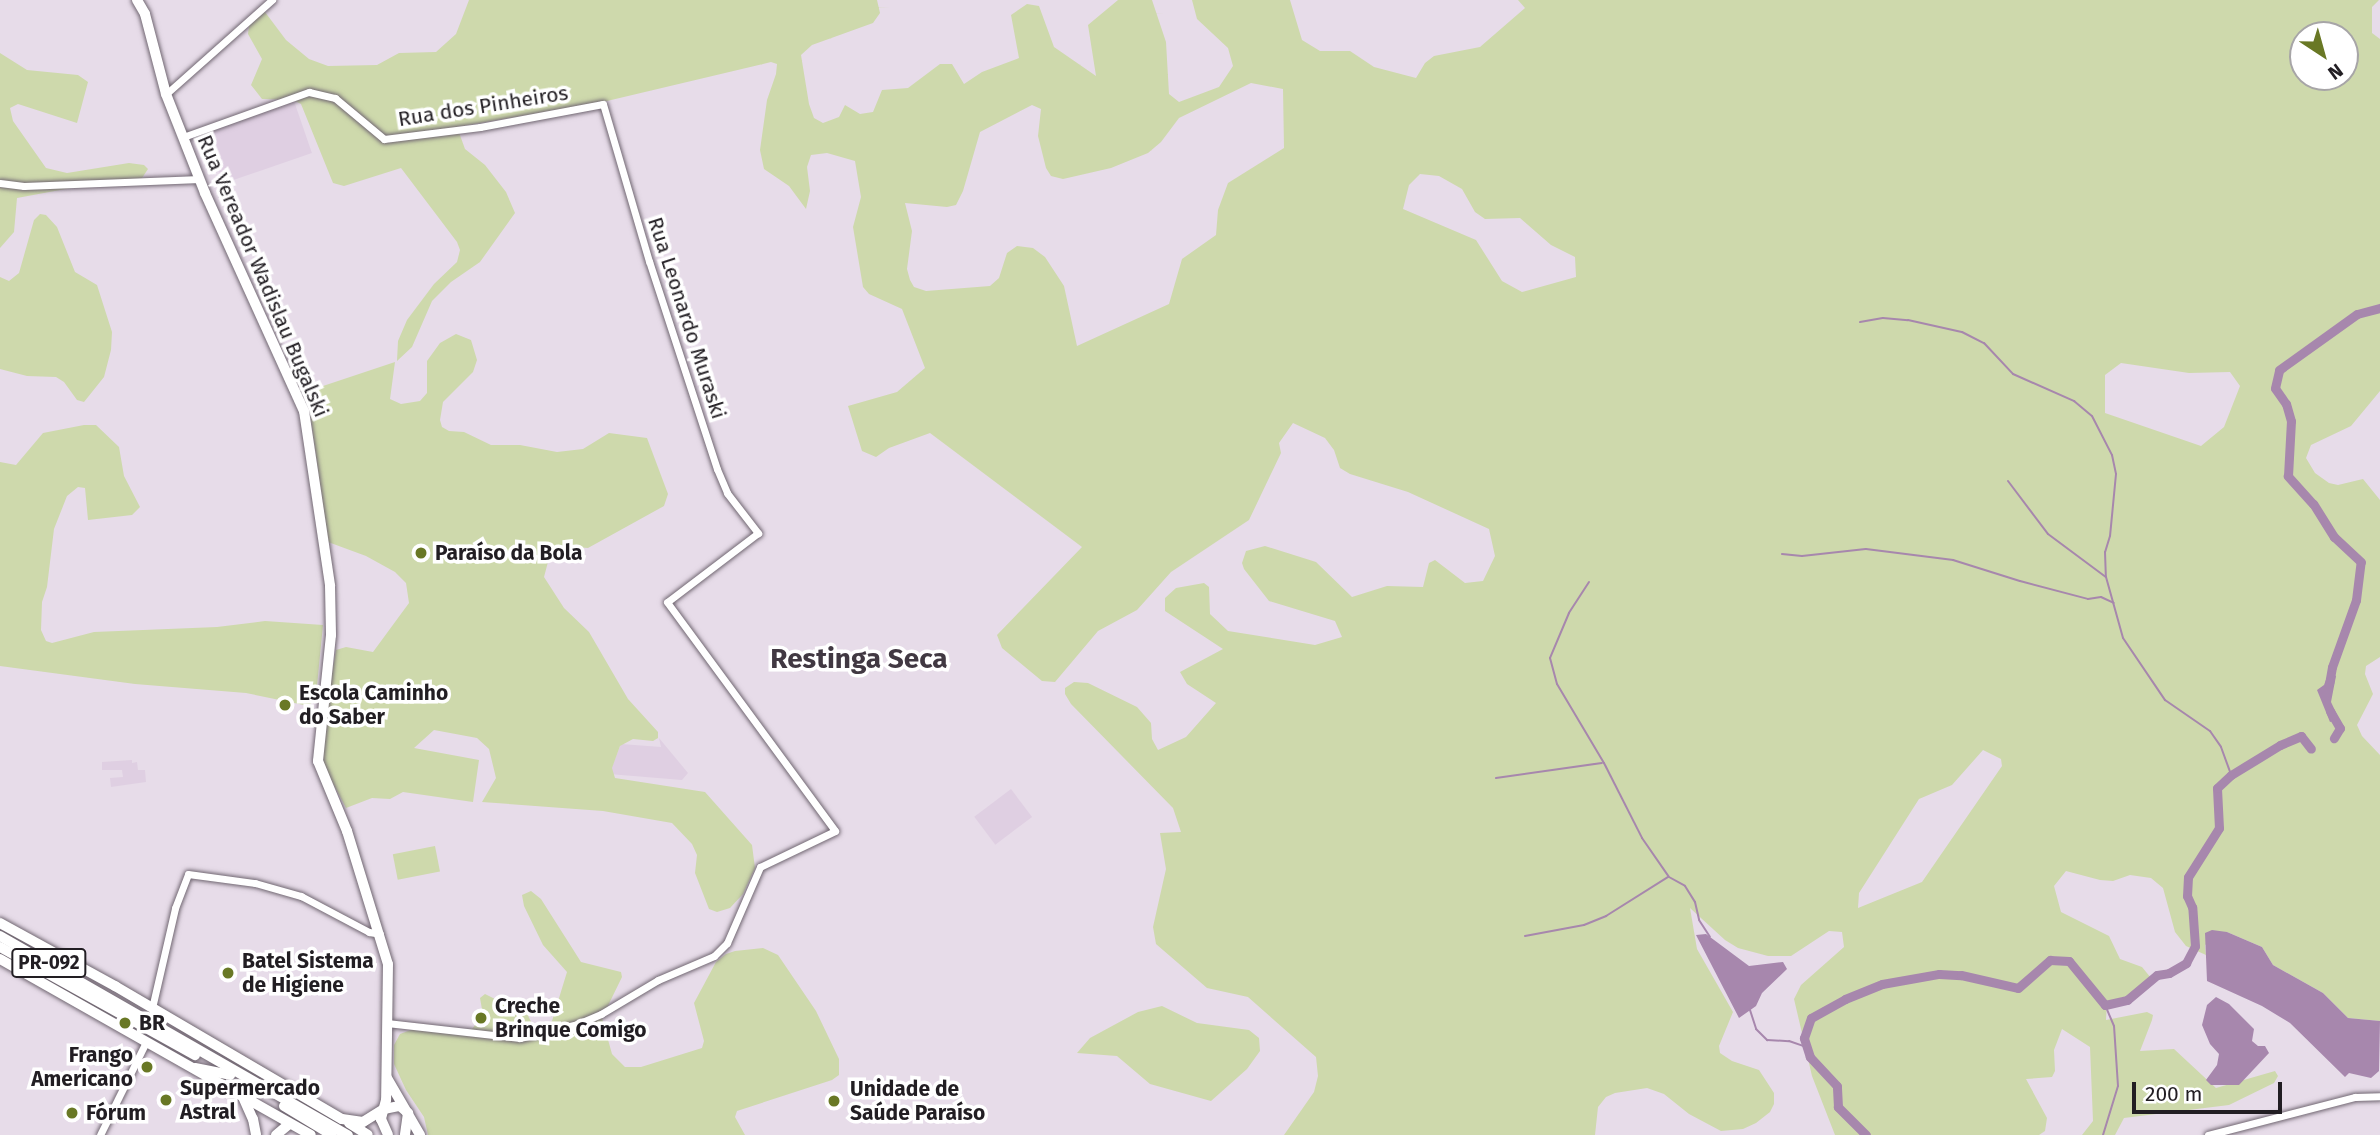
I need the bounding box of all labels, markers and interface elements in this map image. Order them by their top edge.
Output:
north arrow [2289,21,2359,91]
text: N [2324,59,2347,85]
street label: Rua dos Pinheiros [396,80,570,132]
street label: Rua Vereador Wadislau Bugalski [192,131,334,421]
street label: Rua Leonardo Muraski [642,214,732,422]
place label: Paraíso da Bola [435,540,582,566]
marker: Paraíso da Bola [413,545,429,561]
district label: Restinga Seca [770,642,948,676]
place label: Escola Caminho do Saber [299,680,448,730]
marker: Escola Caminho do Saber [277,697,293,713]
road number: PR-092 [10,948,88,979]
place label: Batel Sistema de Higiene [242,948,374,998]
marker: Batel Sistema de Higiene [220,965,236,981]
place label: Creche Brinque Comigo [495,993,647,1043]
place label: BR [139,1010,165,1036]
marker: Creche Brinque Comigo [473,1010,489,1026]
marker: BR [117,1015,133,1031]
place label: Frango Americano [31,1042,133,1092]
marker: Frango Americano [139,1059,155,1075]
scale bar [2135,1068,2286,1112]
place label: Supermercado Astral [180,1075,320,1125]
place label: Unidade de Saúde Paraíso [850,1076,985,1126]
text: 200 m [2145,1081,2202,1107]
marker: Unidade de Saúde Paraíso [824,1091,844,1111]
marker: Supermercado Astral [158,1092,174,1108]
place label: Fórum [86,1100,146,1126]
marker: Fórum [64,1105,80,1121]

